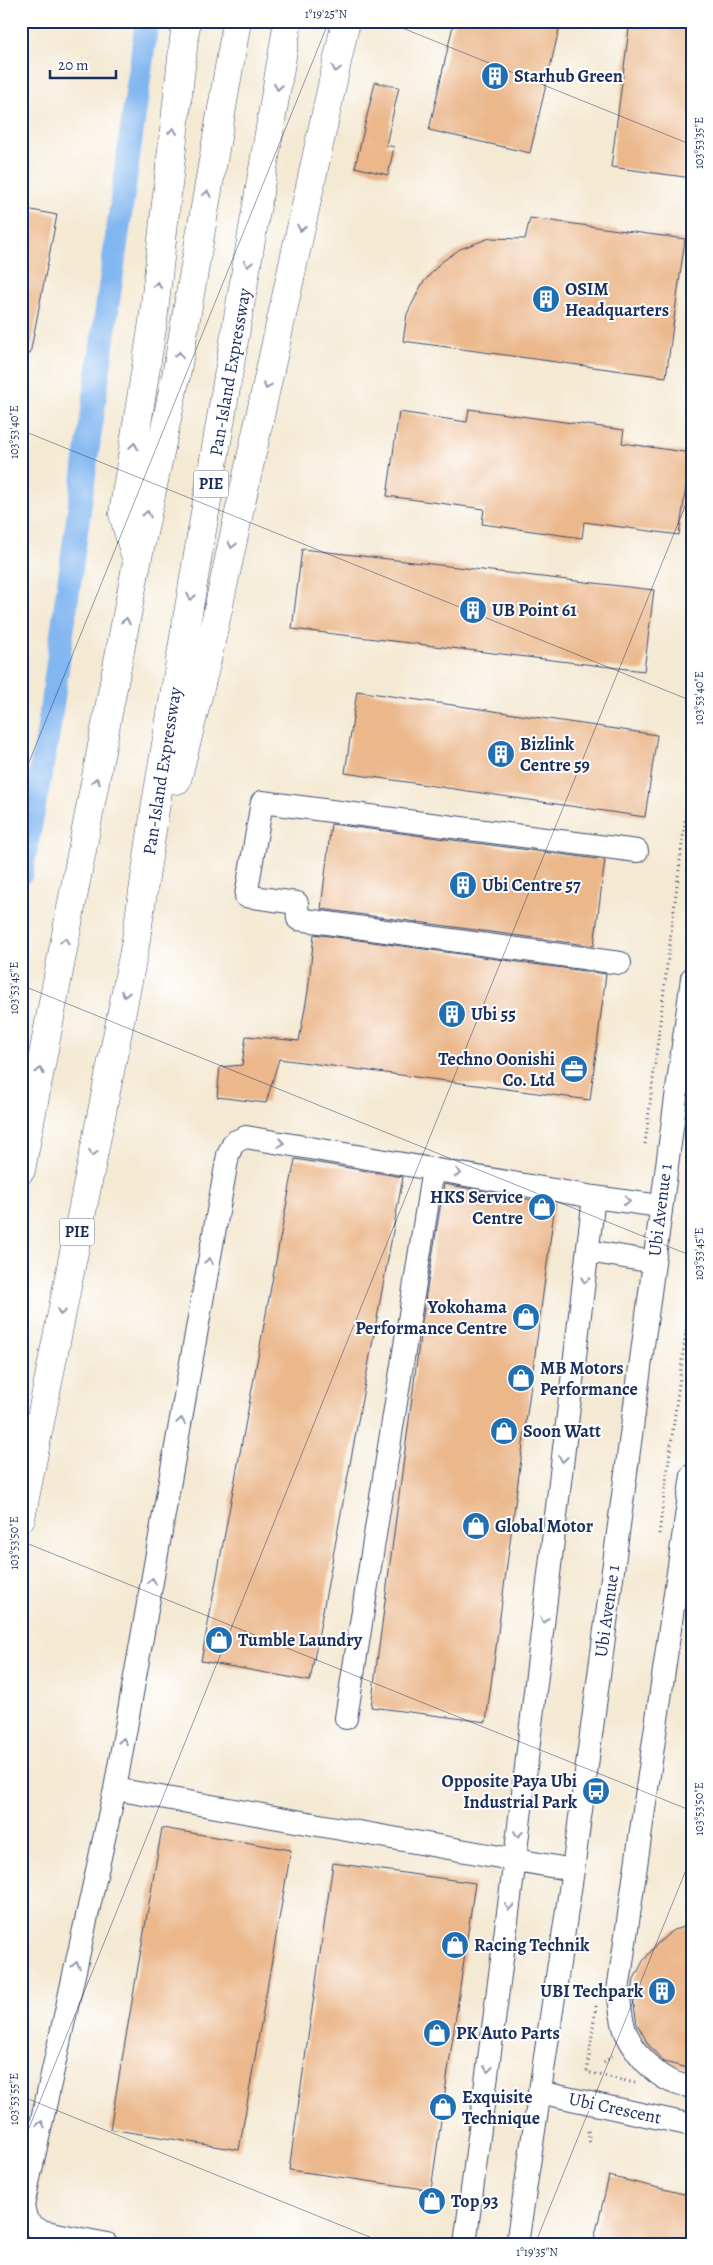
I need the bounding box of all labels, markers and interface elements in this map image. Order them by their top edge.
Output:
text: 1°19'25"N [305,6,348,22]
scale bar [50,48,116,80]
text: 20 m [58,55,89,75]
building icon: Starhub Green [480,61,510,91]
one-way arrow [331,64,342,73]
place label: Starhub Green [514,64,623,88]
one-way arrow [274,82,284,91]
text: 103°53'35"E [691,117,707,169]
one-way arrow [167,126,178,134]
one-way arrow [202,190,212,199]
one-way arrow [297,223,307,232]
one-way arrow [244,260,254,269]
place label: OSIM Headquarters [565,277,669,322]
one-way arrow [151,281,162,289]
building icon: OSIM Headquarters [531,284,561,314]
street label: Pan-Island Expressway [203,285,257,458]
one-way arrow [174,350,184,359]
one-way arrow [262,382,273,391]
text: 103°53'40"E [6,405,22,459]
one-way arrow [128,441,139,449]
road number: PIE [194,470,228,498]
one-way arrow [141,509,152,518]
one-way arrow [227,541,238,550]
one-way arrow [187,592,197,601]
building icon: UB Point 61 [458,595,488,625]
place label: UB Point 61 [492,598,577,622]
one-way arrow [120,617,131,626]
text: 103°53'40"E [691,671,707,725]
street label: Pan-Island Expressway [137,684,187,857]
place label: Bizlink Centre 59 [520,732,590,777]
building icon: Bizlink Centre 59 [486,739,516,769]
one-way arrow [90,777,100,786]
building icon: Ubi Centre 57 [448,870,478,900]
place label: Ubi Centre 57 [482,873,581,897]
one-way arrow [59,936,70,945]
text: 103°53'45"E [6,962,22,1014]
one-way arrow [120,989,131,998]
building icon: Ubi 55 [437,999,467,1029]
place label: Ubi 55 [471,1002,516,1026]
place label: Techno Oonishi Co. Ltd [438,1047,555,1092]
office icon: Techno Oonishi Co. Ltd [559,1054,589,1084]
one-way arrow [35,1066,45,1075]
one-way arrow [277,1137,285,1148]
one-way arrow [88,1149,99,1158]
street label: Ubi Avenue 1 [642,1162,678,1258]
one-way arrow [454,1168,463,1178]
place label: HKS Service Centre [430,1185,523,1230]
shop icon: HKS Service Centre [527,1192,557,1222]
one-way arrow [623,1195,631,1206]
road number: PIE [60,1218,94,1246]
text: 103°53'45"E [691,1228,707,1280]
one-way arrow [204,1256,214,1265]
one-way arrow [580,1276,591,1284]
place label: Yokohama Performance Centre [355,1295,507,1340]
shop icon: Yokohama Performance Centre [511,1302,541,1332]
one-way arrow [56,1308,67,1317]
place label: MB Motors Performance [540,1356,638,1401]
shop icon: MB Motors Performance [506,1363,536,1393]
one-way arrow [175,1416,185,1425]
shop icon: Soon Watt [489,1416,519,1446]
place label: Soon Watt [523,1419,601,1443]
one-way arrow [558,1455,569,1463]
shop icon: Global Motor [461,1511,491,1541]
place label: Global Motor [495,1514,594,1538]
text: 103°53'50"E [6,1516,22,1570]
street label: Ubi Avenue 1 [589,1563,625,1659]
one-way arrow [146,1576,156,1585]
one-way arrow [539,1616,550,1624]
shop icon: Tumble Laundry [204,1625,234,1655]
place label: Tumble Laundry [238,1628,363,1652]
one-way arrow [118,1736,128,1745]
place label: Opposite Paya Ubi Industrial Park [442,1769,578,1814]
bus stop icon: Opposite Paya Ubi Industrial Park [581,1776,611,1806]
text: 103°53'50"E [691,1782,707,1836]
one-way arrow [513,1830,524,1838]
one-way arrow [504,1903,514,1912]
shop icon: Racing Technik [440,1930,470,1960]
place label: Racing Technik [474,1933,590,1957]
one-way arrow [70,1960,81,1969]
building icon: UBI Techpark [647,1976,677,2006]
place label: UBI Techpark [540,1979,644,2003]
shop icon: PK Auto Parts [422,2018,452,2048]
place label: PK Auto Parts [456,2021,560,2045]
one-way arrow [483,2065,494,2073]
text: 103°53'55"E [6,2073,22,2125]
place label: Exquisite Technique [462,2085,540,2130]
street label: Ubi Crescent [566,2086,664,2130]
shop icon: Exquisite Technique [428,2092,458,2122]
one-way arrow [35,2119,46,2128]
shop icon: Top 93 [417,2186,447,2216]
place label: Top 93 [451,2189,499,2213]
text: 1°19'35"N [516,2244,558,2260]

